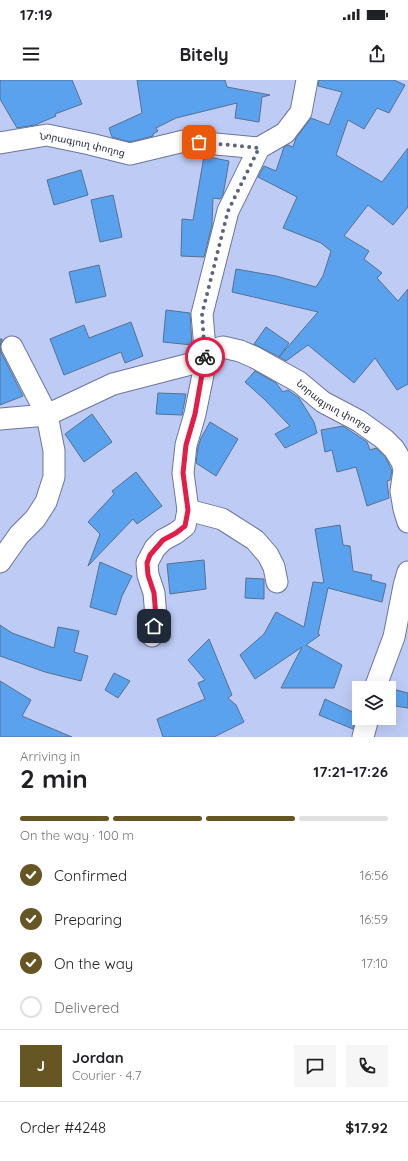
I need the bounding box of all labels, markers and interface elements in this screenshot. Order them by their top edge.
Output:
text: 17:19 [20,5,53,24]
icon: menu [20,43,42,65]
text: Bitely [179,43,229,66]
icon: share [366,43,388,65]
pin [182,125,216,159]
street label: Նորագյուղ փողոց [39,129,126,160]
icon: bag [188,131,210,153]
courier [185,337,225,377]
icon: bike [194,346,216,368]
street label: Նորագյուղ փողոց [294,377,374,435]
pin [137,609,171,643]
icon: home [143,615,165,637]
map controls [352,681,396,725]
button: layers [352,681,396,725]
text: Arriving in [20,748,80,764]
text: 2 min [20,762,88,795]
text: 17:21–17:26 [313,762,388,781]
text: On the way · 100 m [20,827,134,843]
icon: check [20,864,42,886]
text: Confirmed [54,866,127,885]
text: 16:56 [360,867,388,883]
icon: check [20,908,42,930]
text: Preparing [54,910,122,929]
text: 16:59 [359,911,388,927]
icon: check [20,952,42,974]
text: On the way [54,954,133,973]
text: 17:10 [362,955,388,971]
text: Delivered [54,998,119,1017]
button: chat [294,1045,336,1087]
button: phone [346,1045,388,1087]
text: Jordan [72,1048,124,1067]
text: J [37,1056,45,1075]
text: Courier · 4.7 [72,1067,141,1083]
text: Order #4248 [20,1118,106,1137]
text: $17.92 [345,1118,388,1137]

